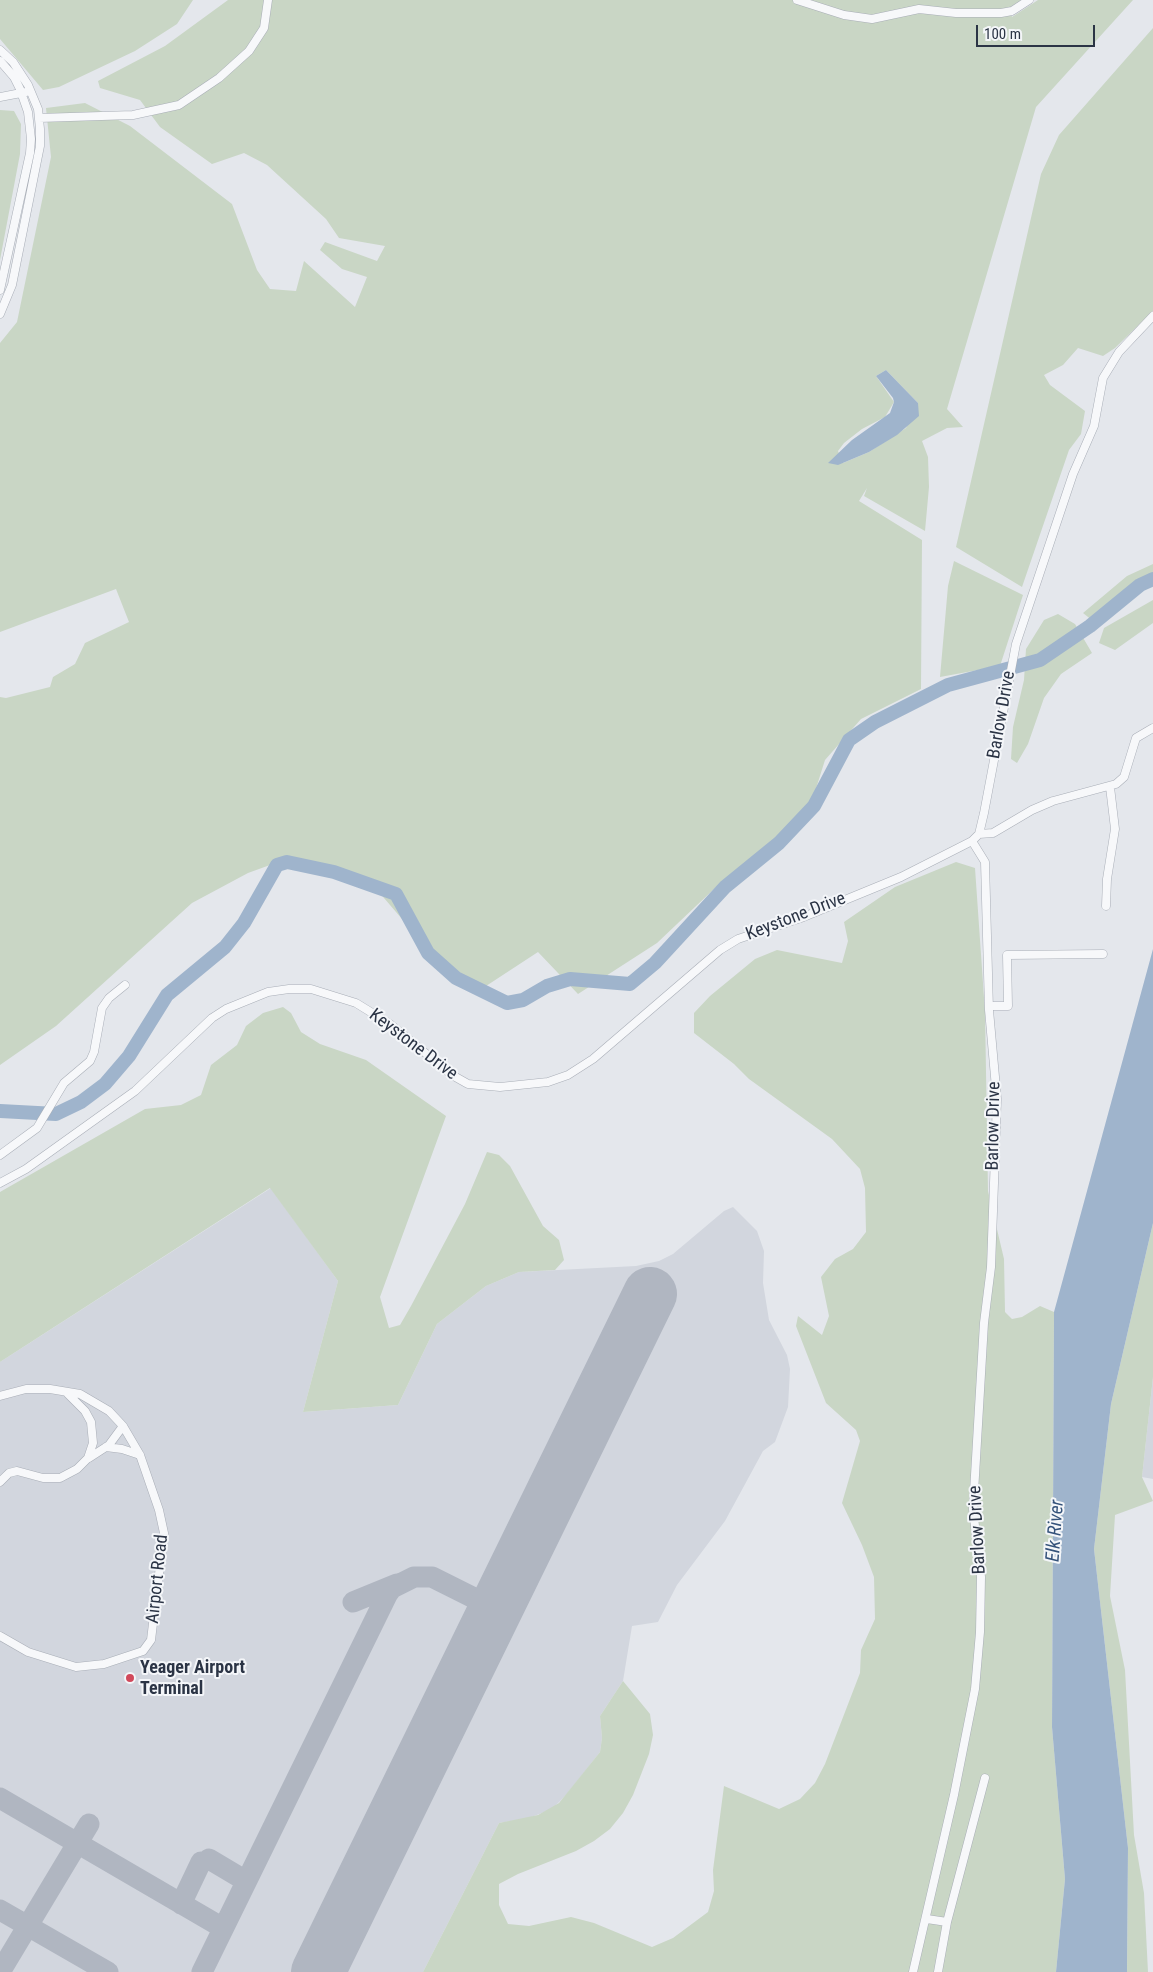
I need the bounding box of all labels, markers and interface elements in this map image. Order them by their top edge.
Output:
scale bar [978,15,1097,47]
text: 100 m [984,25,1021,43]
street label: Barlow Drive [984,669,1020,761]
street label: Keystone Drive [743,888,849,946]
street label: Keystone Drive [365,1005,461,1085]
street label: Barlow Drive [982,1081,1006,1171]
street label: Barlow Drive [965,1485,991,1575]
water label: Elk River [1042,1499,1070,1563]
street label: Airport Road [143,1533,173,1625]
place label: Yeager Airport Terminal [140,1657,245,1700]
marker: Yeager Airport Terminal [124,1672,136,1684]

